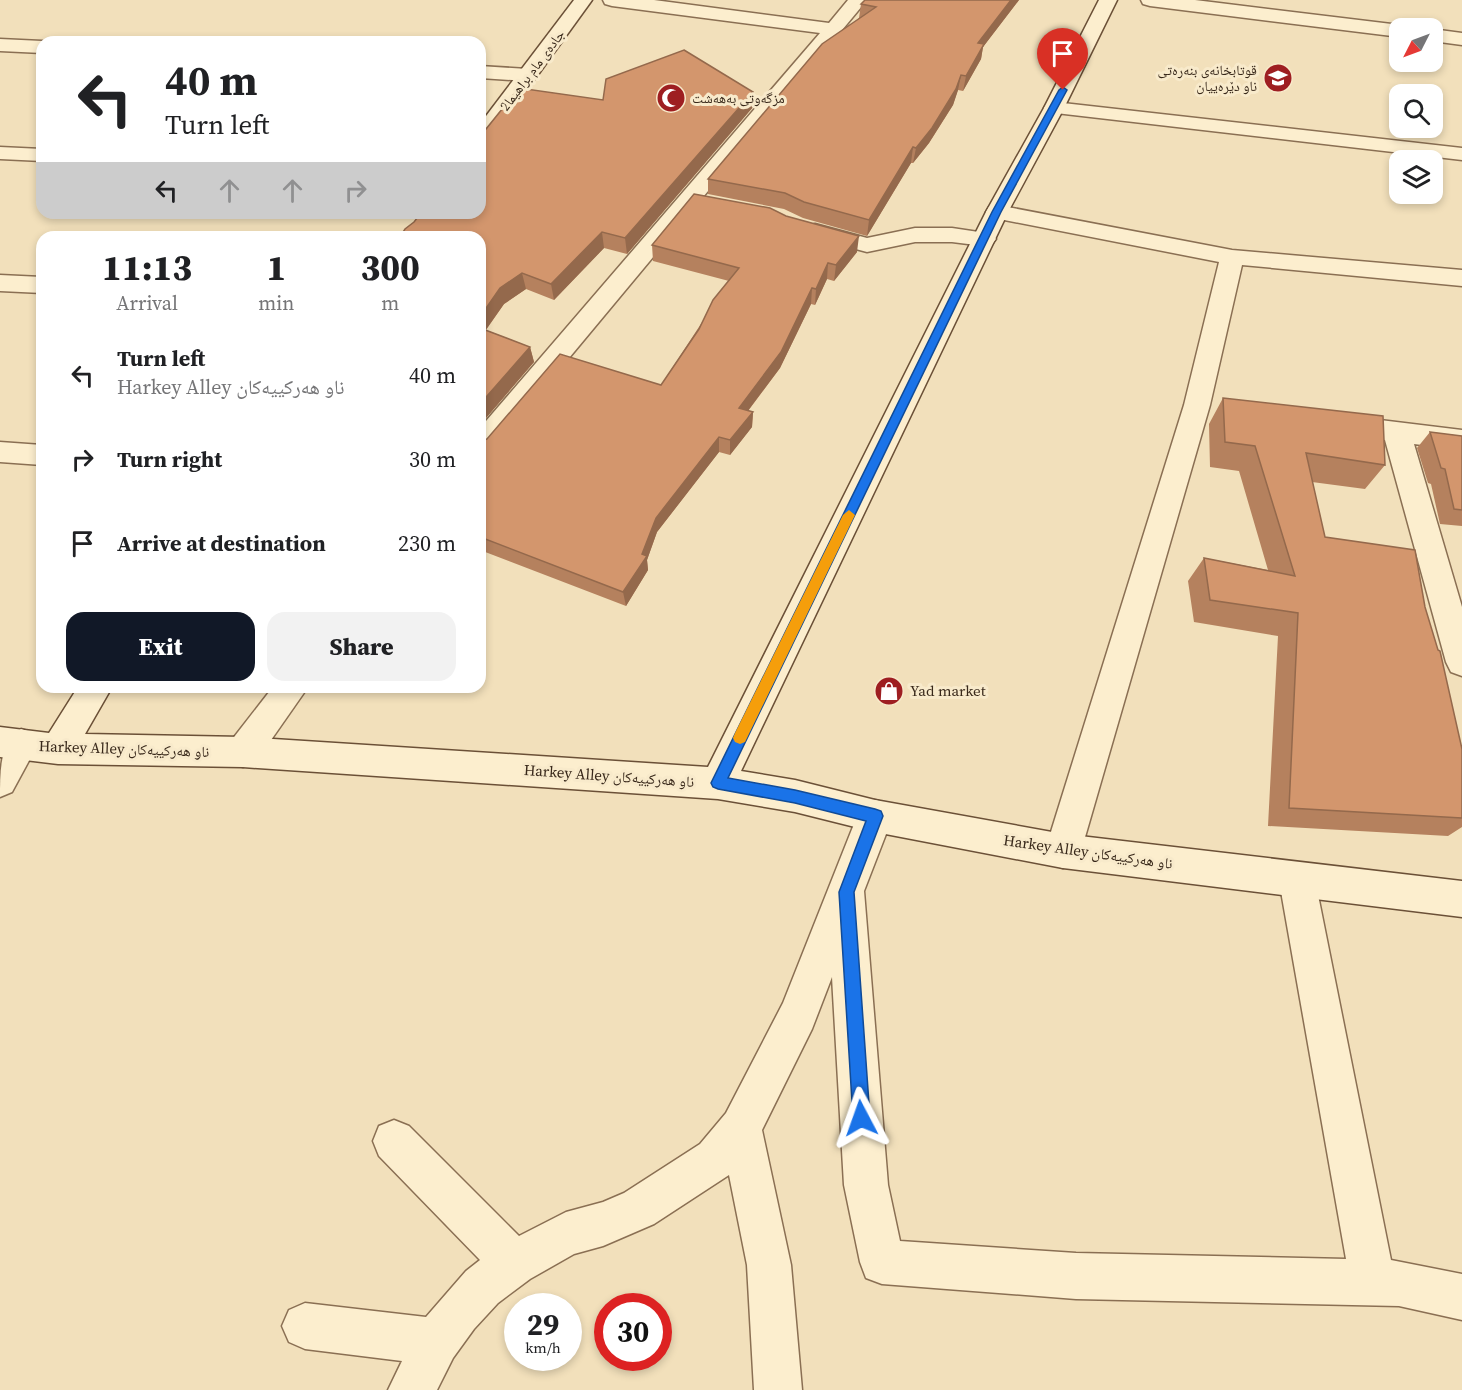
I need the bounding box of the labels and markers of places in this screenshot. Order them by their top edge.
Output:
pin [1037,28,1088,90]
place label: قوتابخانەى بنەرەتى ناو دێرەييان [1158,60,1257,96]
school or university icon: قوتابخانەى بنەرەتى ناو دێرەييان [1262,62,1294,94]
mosque icon: مزگەوتی بەهەشت [655,82,687,114]
place label: مزگەوتی بەهەشت [692,88,785,108]
shop icon: Yad market [873,675,905,707]
place label: Yad market [910,680,986,701]

